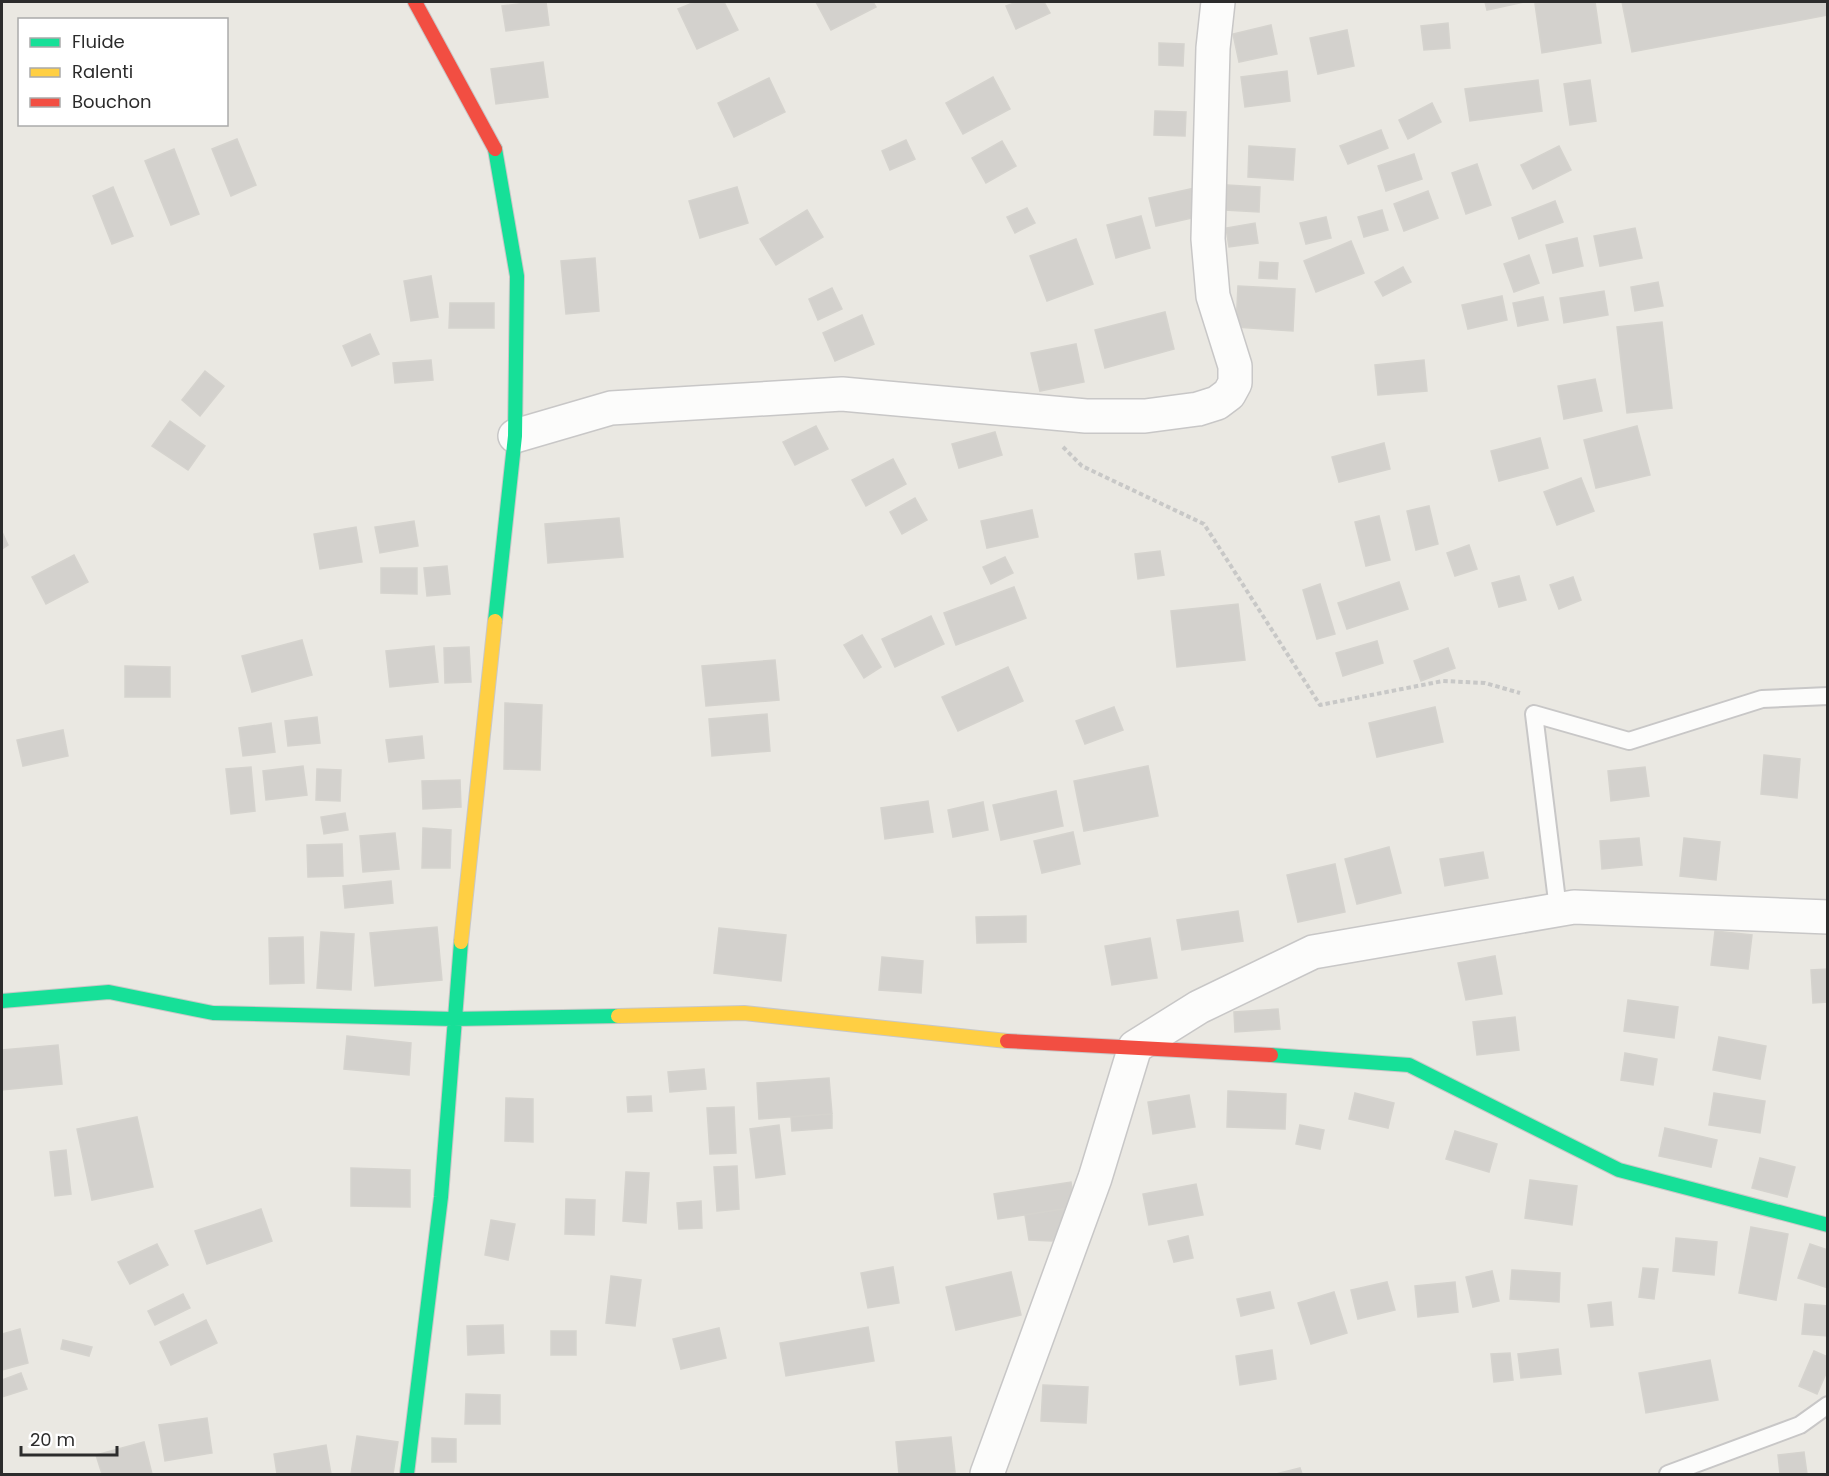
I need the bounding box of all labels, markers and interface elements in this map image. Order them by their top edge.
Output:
legend [18,18,228,126]
text: Fluide [72,29,125,54]
text: Ralenti [72,59,133,84]
text: Bouchon [72,89,152,114]
scale bar [21,1419,117,1457]
text: 20 m [30,1427,75,1452]

